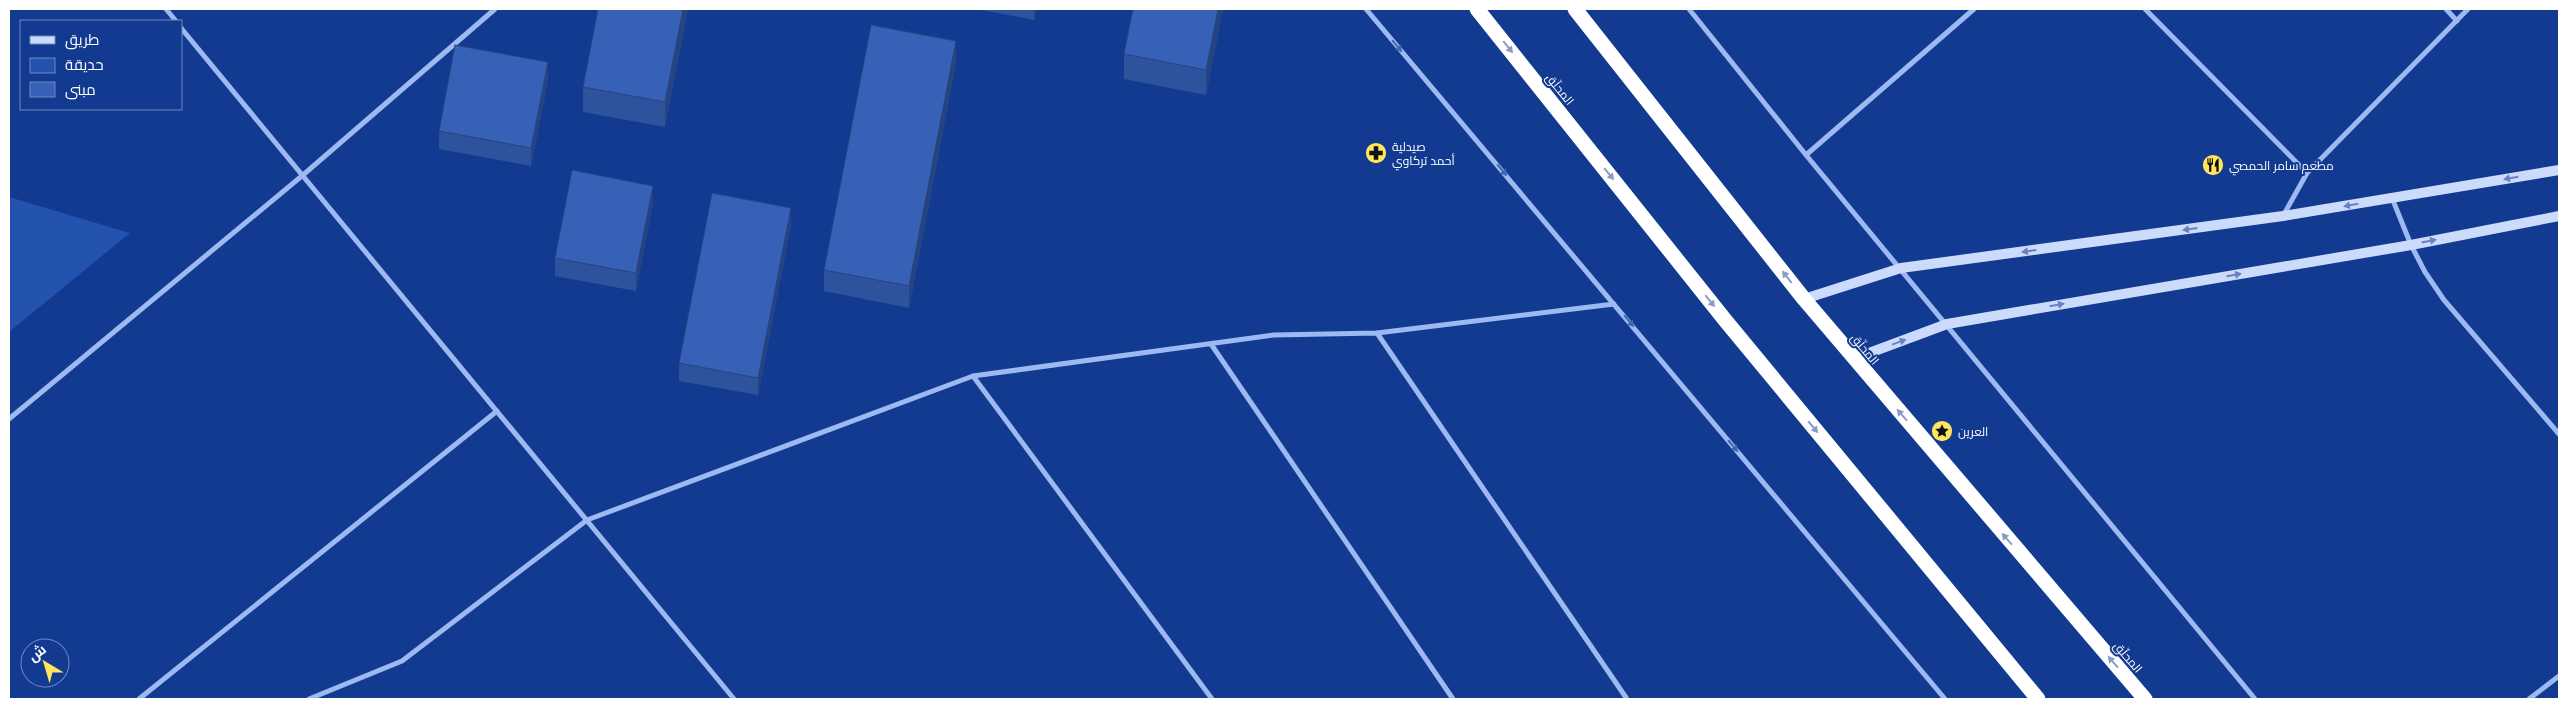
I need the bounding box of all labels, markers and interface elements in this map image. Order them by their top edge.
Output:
legend [20,20,182,110]
text: طريق [65,30,99,50]
one-way arrow [1391,40,1402,52]
one-way arrow [1502,40,1513,53]
text: حديقة [65,55,104,74]
street label: المحلّق [1543,70,1577,108]
text: مبنى [65,80,96,100]
place label: صيدلية أحمد تركاوي [1392,139,1455,171]
pharmacy icon: صيدلية أحمد تركاوي [1364,141,1388,165]
restaurant icon: مطعم سامر الحمصي [2201,153,2225,177]
place label: مطعم سامر الحمصي [2229,158,2334,176]
one-way arrow [1496,164,1507,177]
one-way arrow [1603,167,1614,180]
one-way arrow [2503,174,2519,182]
one-way arrow [2343,201,2359,209]
one-way arrow [2182,225,2198,233]
one-way arrow [2421,237,2437,245]
one-way arrow [2021,247,2037,255]
one-way arrow [1781,271,1792,284]
one-way arrow [2227,271,2243,279]
one-way arrow [1704,294,1715,307]
one-way arrow [2049,301,2065,309]
one-way arrow [1623,315,1634,328]
street label: المحلّق [1848,330,1883,368]
one-way arrow [1892,338,1907,346]
one-way arrow [1896,409,1907,422]
place icon: العرين [1930,419,1954,443]
one-way arrow [1807,421,1818,433]
place label: العرين [1958,424,1988,439]
one-way arrow [1727,440,1738,452]
one-way arrow [2002,532,2013,545]
north arrow [20,638,70,688]
street label: المحلّق [2110,638,2146,676]
text: ش [24,640,50,665]
one-way arrow [2107,657,2119,669]

